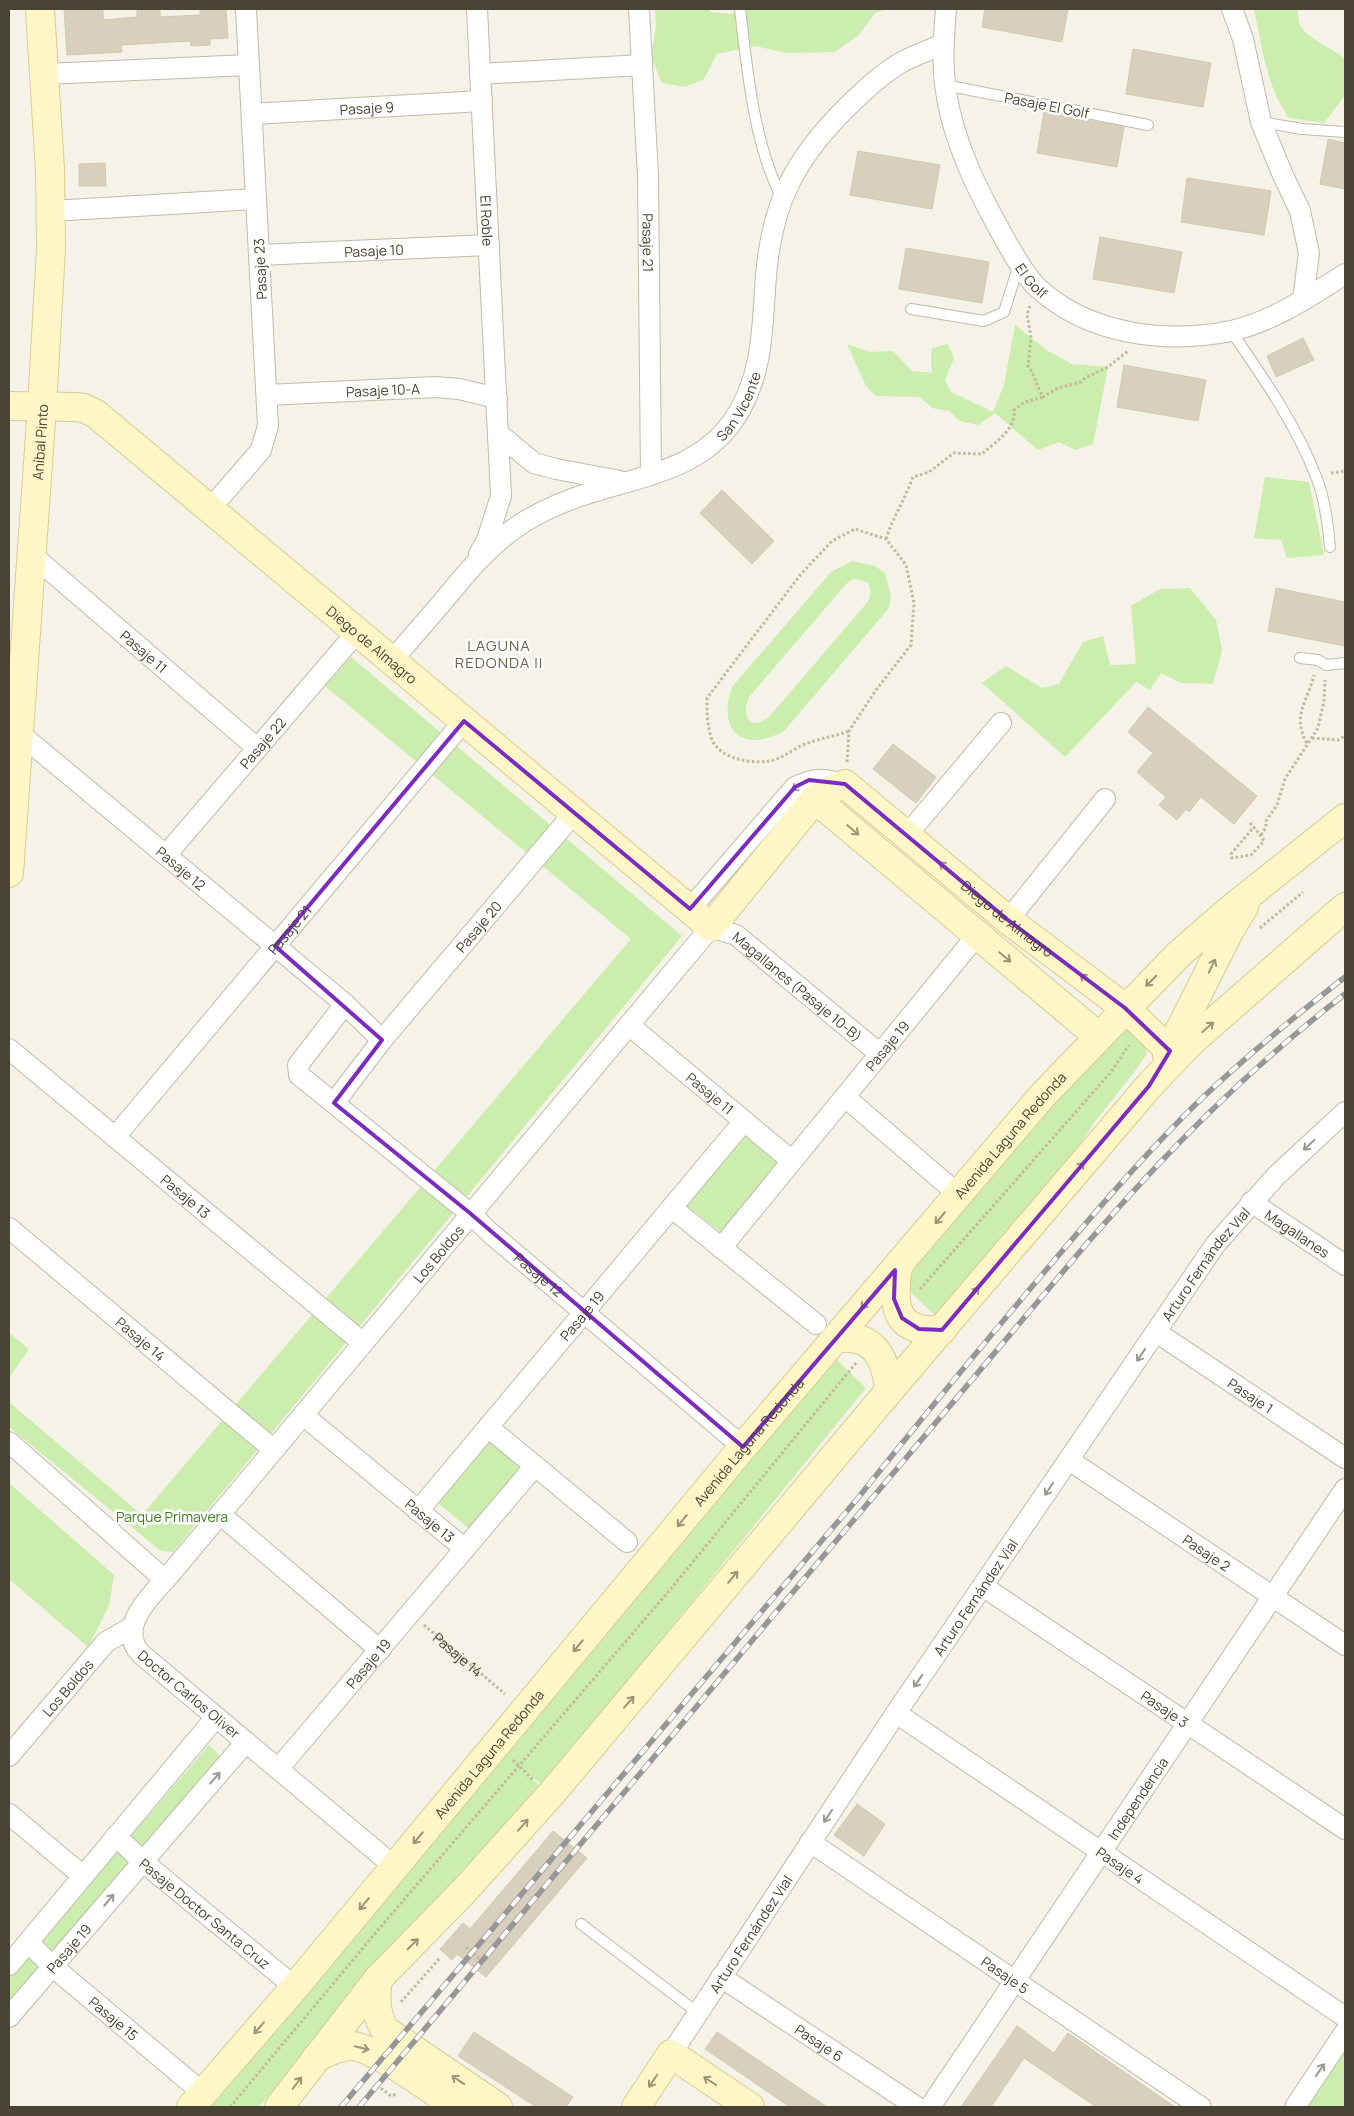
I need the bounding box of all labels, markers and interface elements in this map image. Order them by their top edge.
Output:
street label: Pasaje El Golf [1003,87,1091,123]
street label: Pasaje 9 [339,96,394,119]
street label: El Roble [477,195,498,247]
street label: Pasaje 21 [639,213,658,272]
street label: Pasaje 23 [249,238,271,300]
street label: Pasaje 10 [344,239,404,261]
street label: El Golf [1012,259,1052,302]
street label: San Vicente [712,369,764,445]
street label: Pasaje 10-A [345,378,420,401]
street label: Aníbal Pinto [27,403,52,481]
street label: Diego de Almagro [323,601,422,688]
street label: Pasaje 11 [116,625,172,677]
district label: LAGUNA REDONDA II [455,635,543,673]
street label: Pasaje 22 [235,713,290,772]
one-way arrow [792,782,806,792]
one-way arrow [846,825,859,836]
street label: Pasaje 12 [152,842,210,894]
one-way arrow [938,862,951,873]
street label: Diego de Almagro [958,876,1058,961]
street label: Pasaje 20 [451,896,506,956]
street label: Pasaje 21 [263,901,315,958]
street label: Magallanes (Pasaje 10-B) [729,927,867,1045]
one-way arrow [998,951,1011,962]
one-way arrow [1208,959,1218,974]
one-way arrow [1079,974,1093,984]
one-way arrow [1145,975,1157,988]
street label: Pasaje 19 [861,1016,913,1074]
one-way arrow [1201,1021,1214,1033]
street label: Avenida Laguna Redonda [950,1067,1070,1202]
street label: Pasaje 11 [683,1068,738,1118]
one-way arrow [1303,1139,1316,1151]
one-way arrow [1073,1162,1084,1175]
street label: Pasaje 13 [157,1170,215,1222]
street label: Arturo Fernández Vial [1157,1203,1254,1324]
street label: Magallanes [1262,1205,1333,1262]
one-way arrow [934,1211,945,1224]
street label: Los Boldos [408,1221,468,1286]
street label: Pasaje 12 [510,1248,568,1301]
street label: Pasaje 19 [555,1286,608,1344]
one-way arrow [968,1286,979,1299]
one-way arrow [860,1297,872,1310]
street label: Pasaje 14 [112,1312,170,1365]
one-way arrow [1136,1348,1146,1362]
street label: Avenida Laguna Redonda [689,1373,808,1510]
street label: Pasaje 1 [1224,1373,1277,1417]
one-way arrow [1044,1482,1054,1496]
street label: Pasaje 13 [401,1494,459,1546]
park label: Parque Primavera [116,1507,228,1526]
one-way arrow [677,1515,688,1528]
street label: Pasaje 2 [1179,1530,1234,1575]
street label: Arturo Fernández Vial [929,1535,1022,1659]
one-way arrow [728,1571,739,1584]
street label: Pasaje 14 [430,1628,487,1681]
street label: Pasaje 19 [341,1634,394,1692]
one-way arrow [573,1640,584,1653]
street label: Doctor Carlos Oliver [134,1646,244,1742]
street label: Los Boldos [38,1655,97,1720]
one-way arrow [913,1674,923,1688]
street label: Avenida Laguna Redonda [430,1685,548,1822]
street label: Pasaje 3 [1138,1686,1193,1731]
one-way arrow [624,1696,635,1709]
street label: Independencia [1103,1753,1172,1843]
one-way arrow [209,1771,221,1784]
one-way arrow [822,1809,833,1823]
one-way arrow [517,1819,529,1832]
one-way arrow [413,1832,424,1845]
street label: Pasaje 4 [1093,1842,1148,1888]
street label: Pasaje Doctor Santa Cruz [136,1854,275,1973]
street label: Arturo Fernández Vial [704,1871,796,1996]
one-way arrow [103,1894,114,1907]
one-way arrow [358,1897,369,1910]
street label: Pasaje 19 [42,1919,95,1977]
one-way arrow [406,1938,419,1950]
street label: Pasaje 5 [978,1951,1033,1997]
street label: Pasaje 15 [85,1992,143,2044]
street label: Pasaje 6 [791,2019,847,2065]
one-way arrow [253,2022,265,2035]
one-way arrow [353,2044,369,2053]
one-way arrow [1315,2063,1325,2077]
one-way arrow [648,2073,658,2087]
one-way arrow [451,2075,465,2085]
one-way arrow [292,2076,302,2090]
one-way arrow [704,2076,718,2086]

